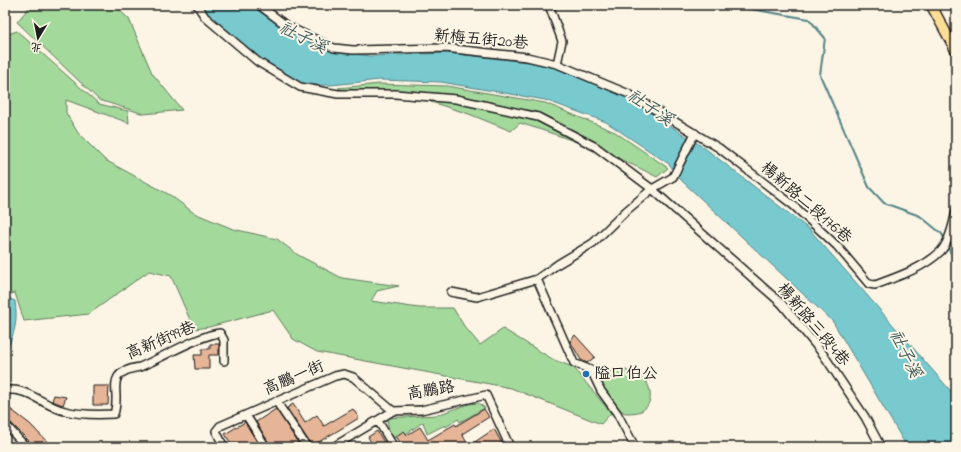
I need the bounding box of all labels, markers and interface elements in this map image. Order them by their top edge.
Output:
water label: 社子溪 [275,16,332,61]
north arrow [18,18,58,58]
street label: 新梅五街20巷 [433,24,529,56]
text: 北 [30,38,43,56]
water label: 社子溪 [622,83,679,133]
street label: 楊新路二段176巷 [755,156,857,250]
street label: 楊新路三段4巷 [771,278,855,372]
street label: 高新街99巷 [122,316,200,366]
water label: 社子溪 [883,326,928,383]
street label: 高鵬一街 [260,354,328,402]
place label: 隘口伯公 [594,362,658,386]
marker: 隘口伯公 [581,369,591,379]
street label: 高鵬路 [405,375,457,407]

